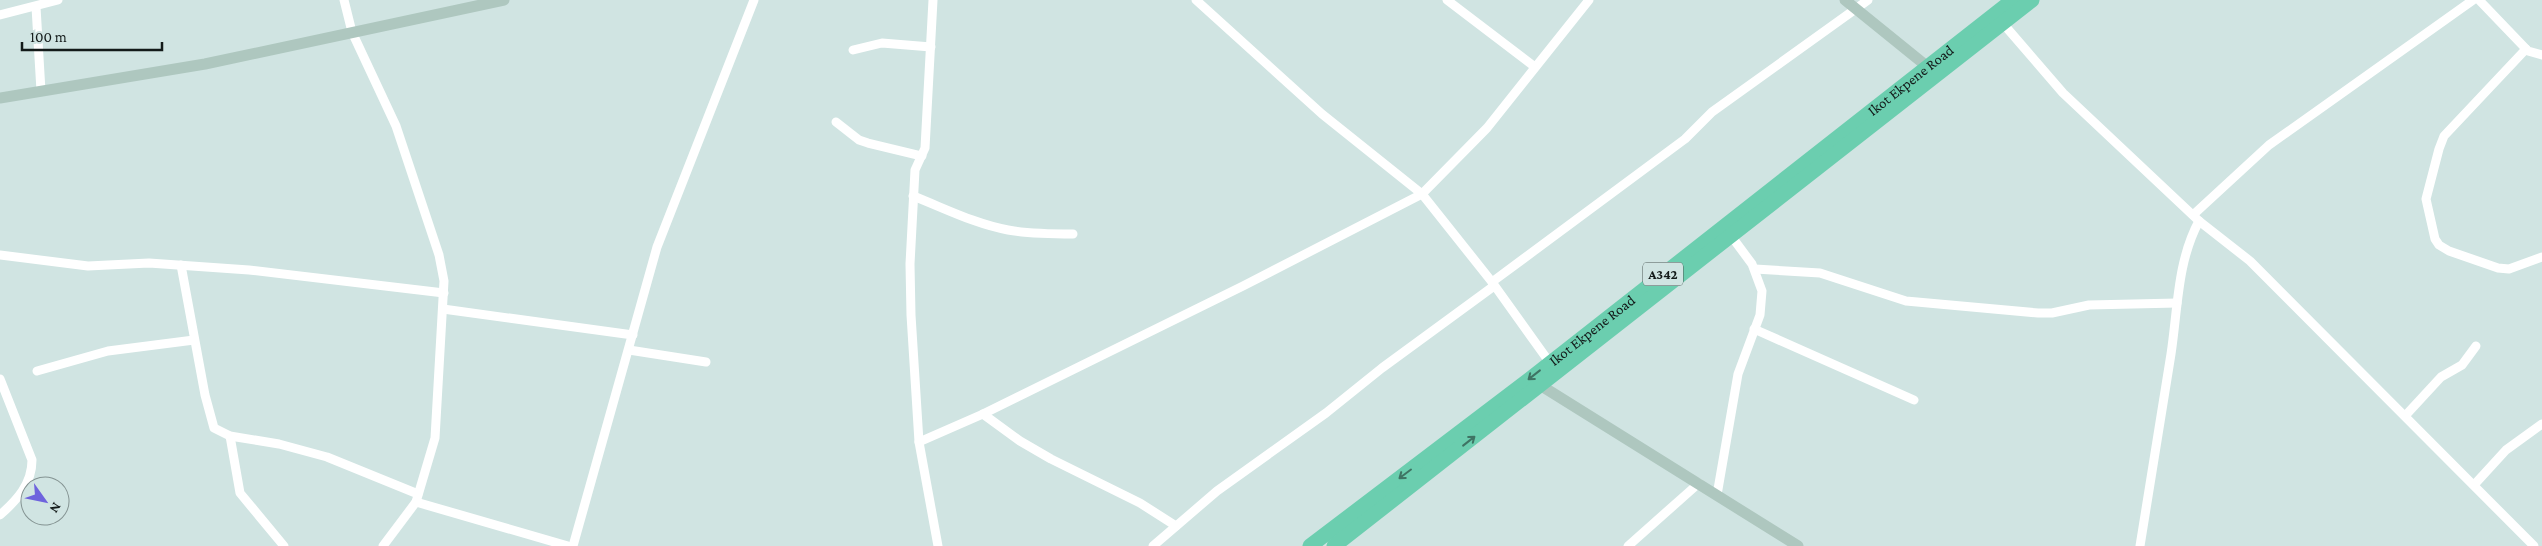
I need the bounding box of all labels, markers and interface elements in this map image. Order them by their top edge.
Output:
scale bar [22,20,162,52]
text: 100 m [30,29,67,45]
street label: Ikot Ekpene Road [1865,42,1957,119]
road number: A342 [1643,262,1683,286]
street label: Ikot Ekpene Road [1546,292,1638,369]
one-way arrow [1528,370,1541,381]
one-way arrow [1463,435,1476,446]
one-way arrow [1398,469,1412,479]
north arrow [20,476,70,526]
text: N [46,500,65,517]

